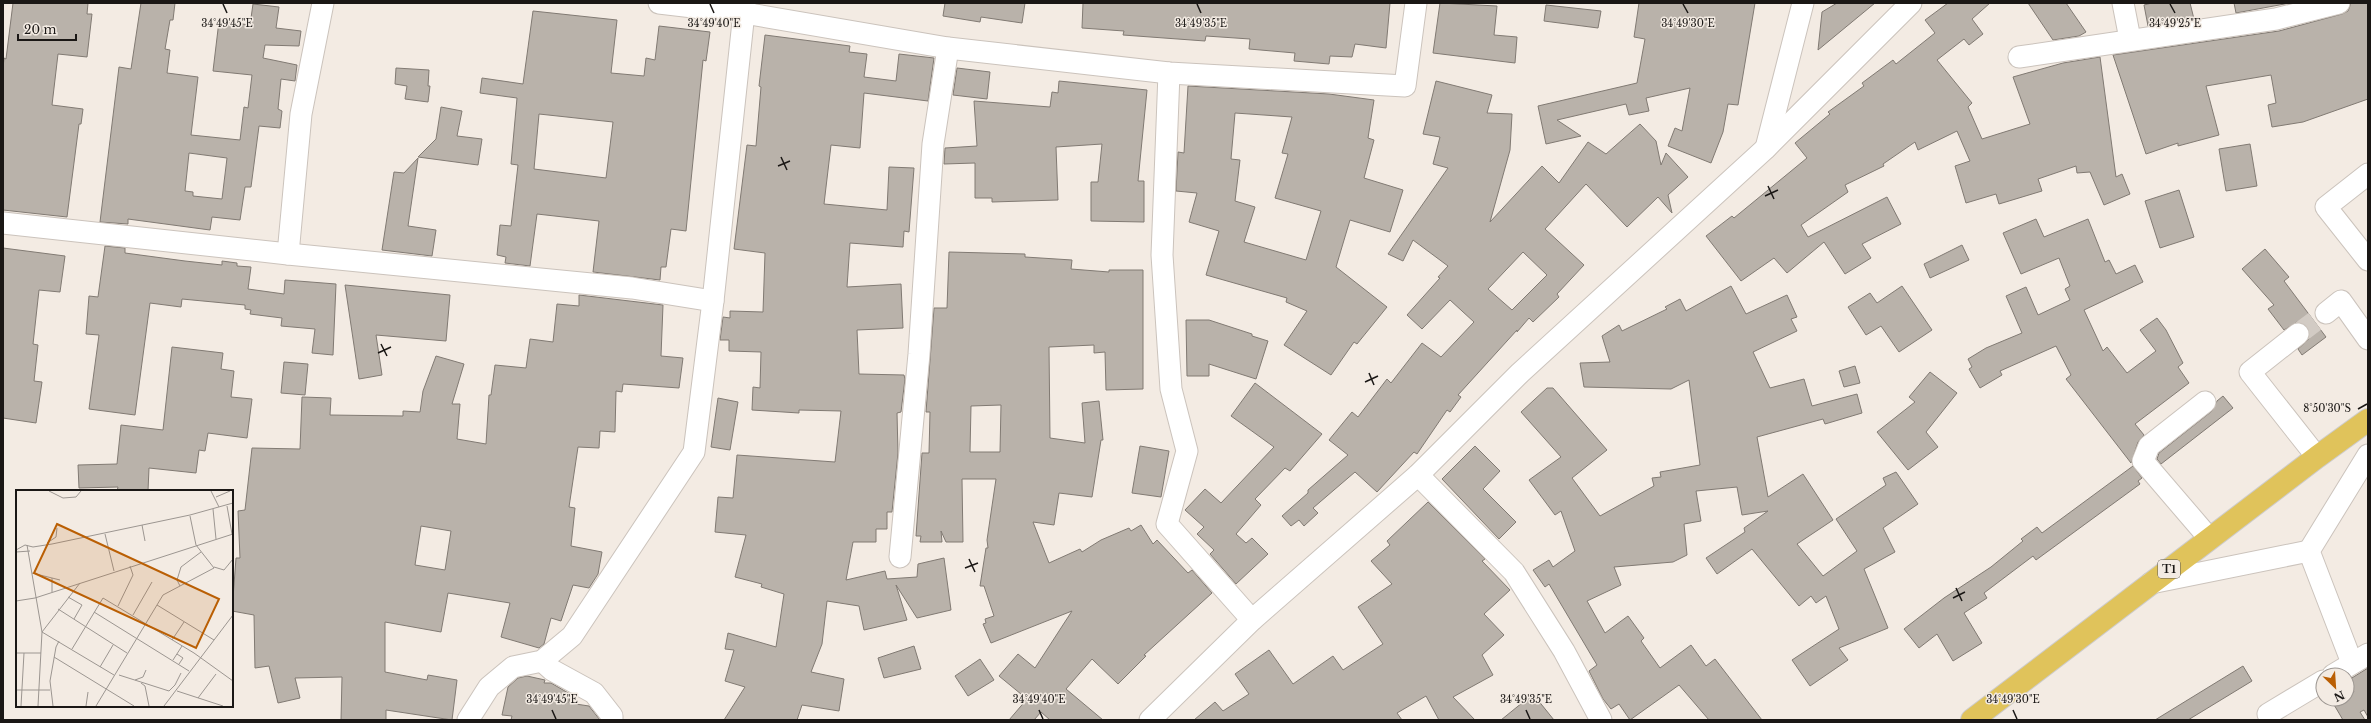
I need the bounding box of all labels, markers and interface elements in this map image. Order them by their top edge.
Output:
scale bar [18,16,76,42]
text: 34°49'45"E [201,17,253,30]
text: 34°49'40"E [688,17,740,30]
text: 34°49'35"E [1175,17,1227,30]
text: 34°49'30"E [1661,17,1715,30]
text: 34°49'25"E [2149,17,2201,30]
text: 20 m [24,22,56,37]
text: 8°50'30"S [2303,402,2351,415]
inset map [16,490,233,707]
road number: T1 [2158,560,2180,578]
north arrow [2315,667,2355,707]
text: N [2331,688,2347,705]
text: 34°49'45"E [526,693,578,706]
text: 34°49'40"E [1013,693,1065,706]
text: 34°49'35"E [1500,693,1552,706]
text: 34°49'30"E [1986,693,2040,706]

